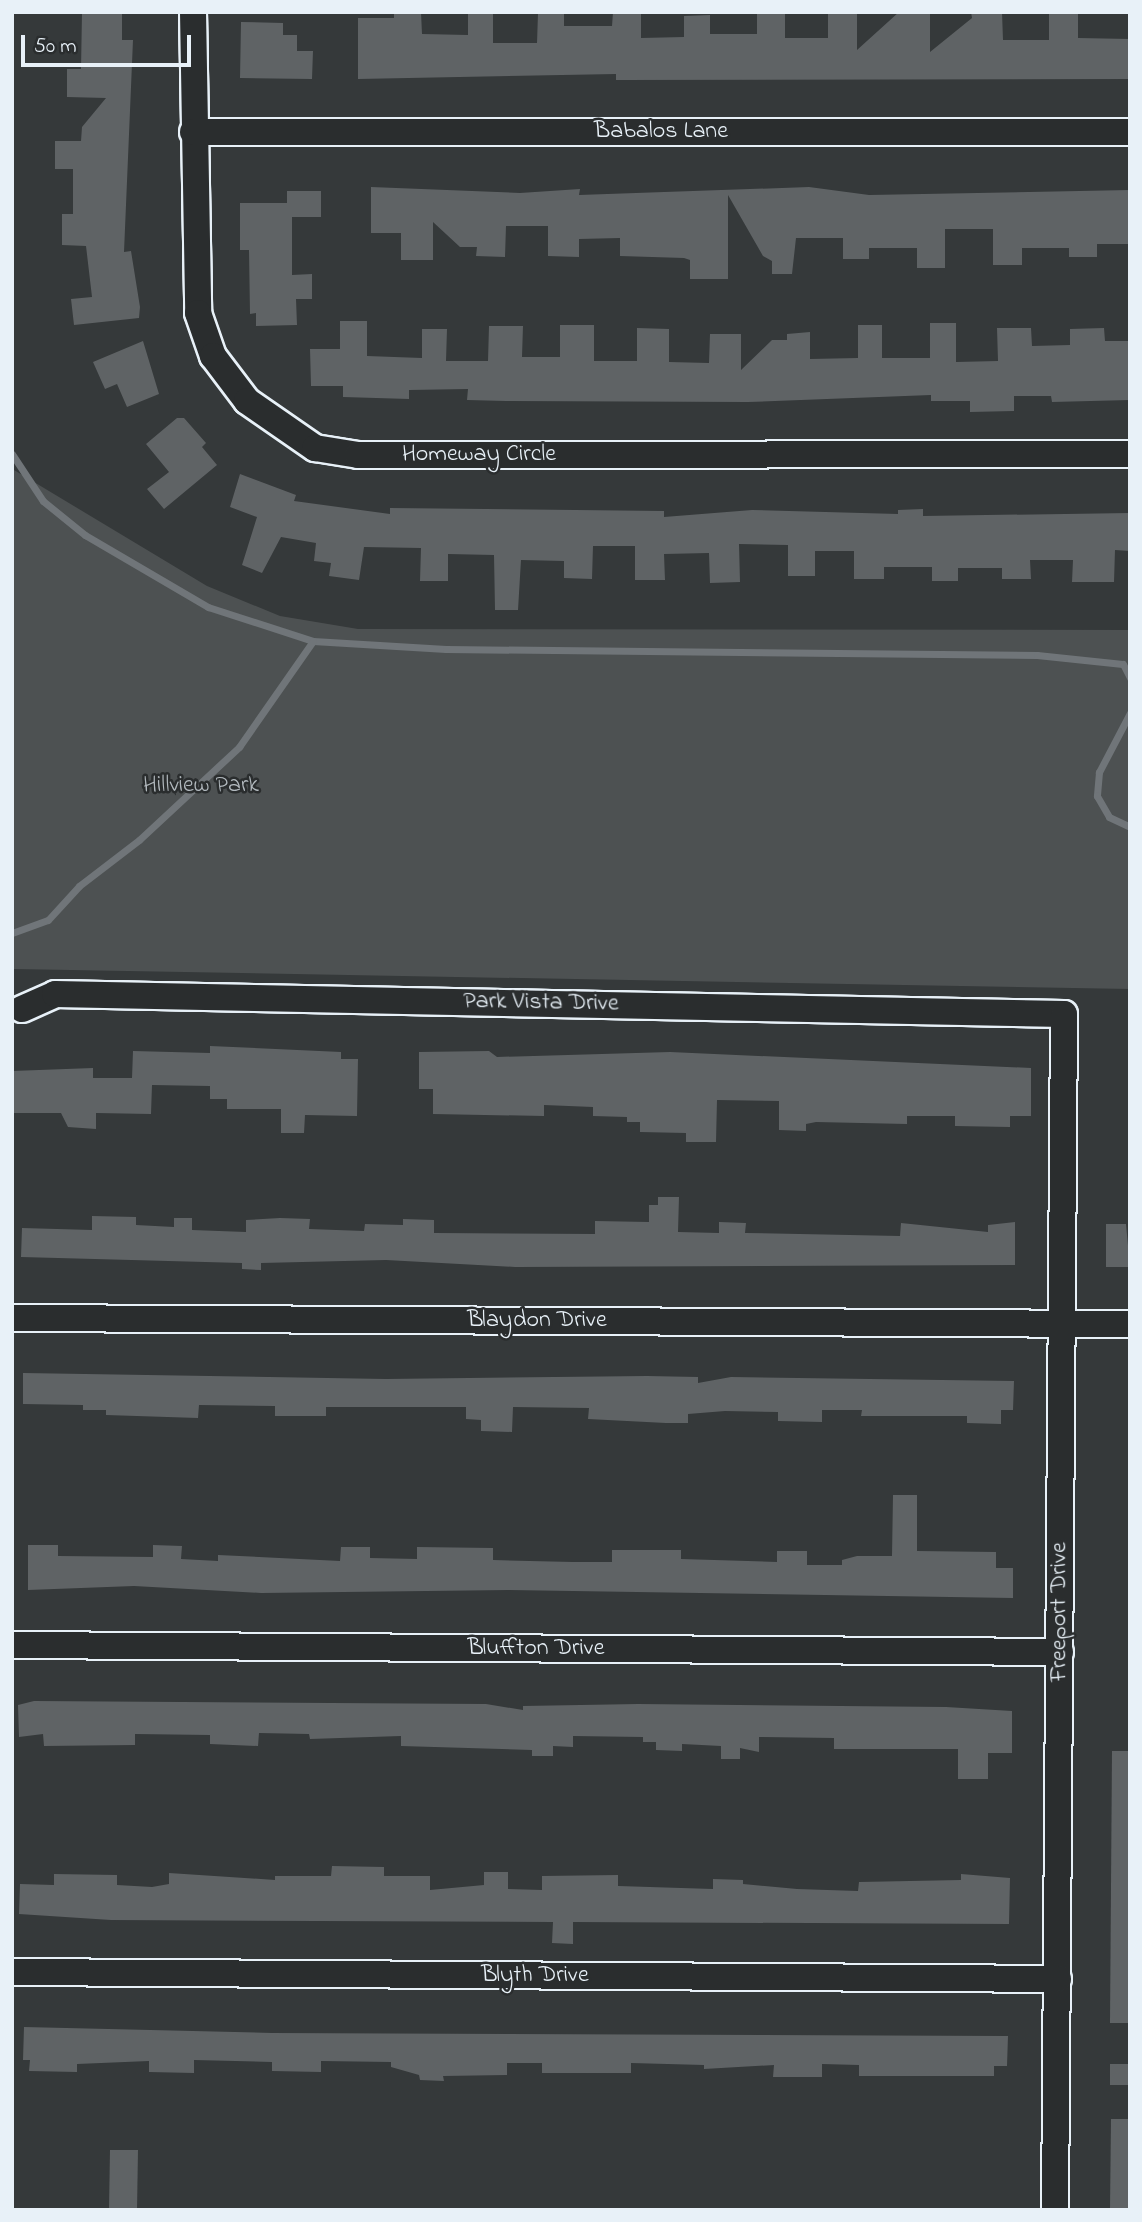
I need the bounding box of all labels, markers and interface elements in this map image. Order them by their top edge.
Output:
scale bar [24,21,194,65]
text: 50 m [34,32,77,62]
street label: Babalos Lane [594,118,728,146]
street label: Homeway Circle [402,441,556,469]
park label: Hillview Park [143,772,259,800]
street label: Park Vista Drive [463,987,619,1019]
street label: Blaydon Drive [467,1307,607,1335]
street label: Freeport Drive [1046,1542,1074,1682]
street label: Bluffton Drive [467,1635,605,1663]
street label: Blyth Drive [481,1962,589,1990]

